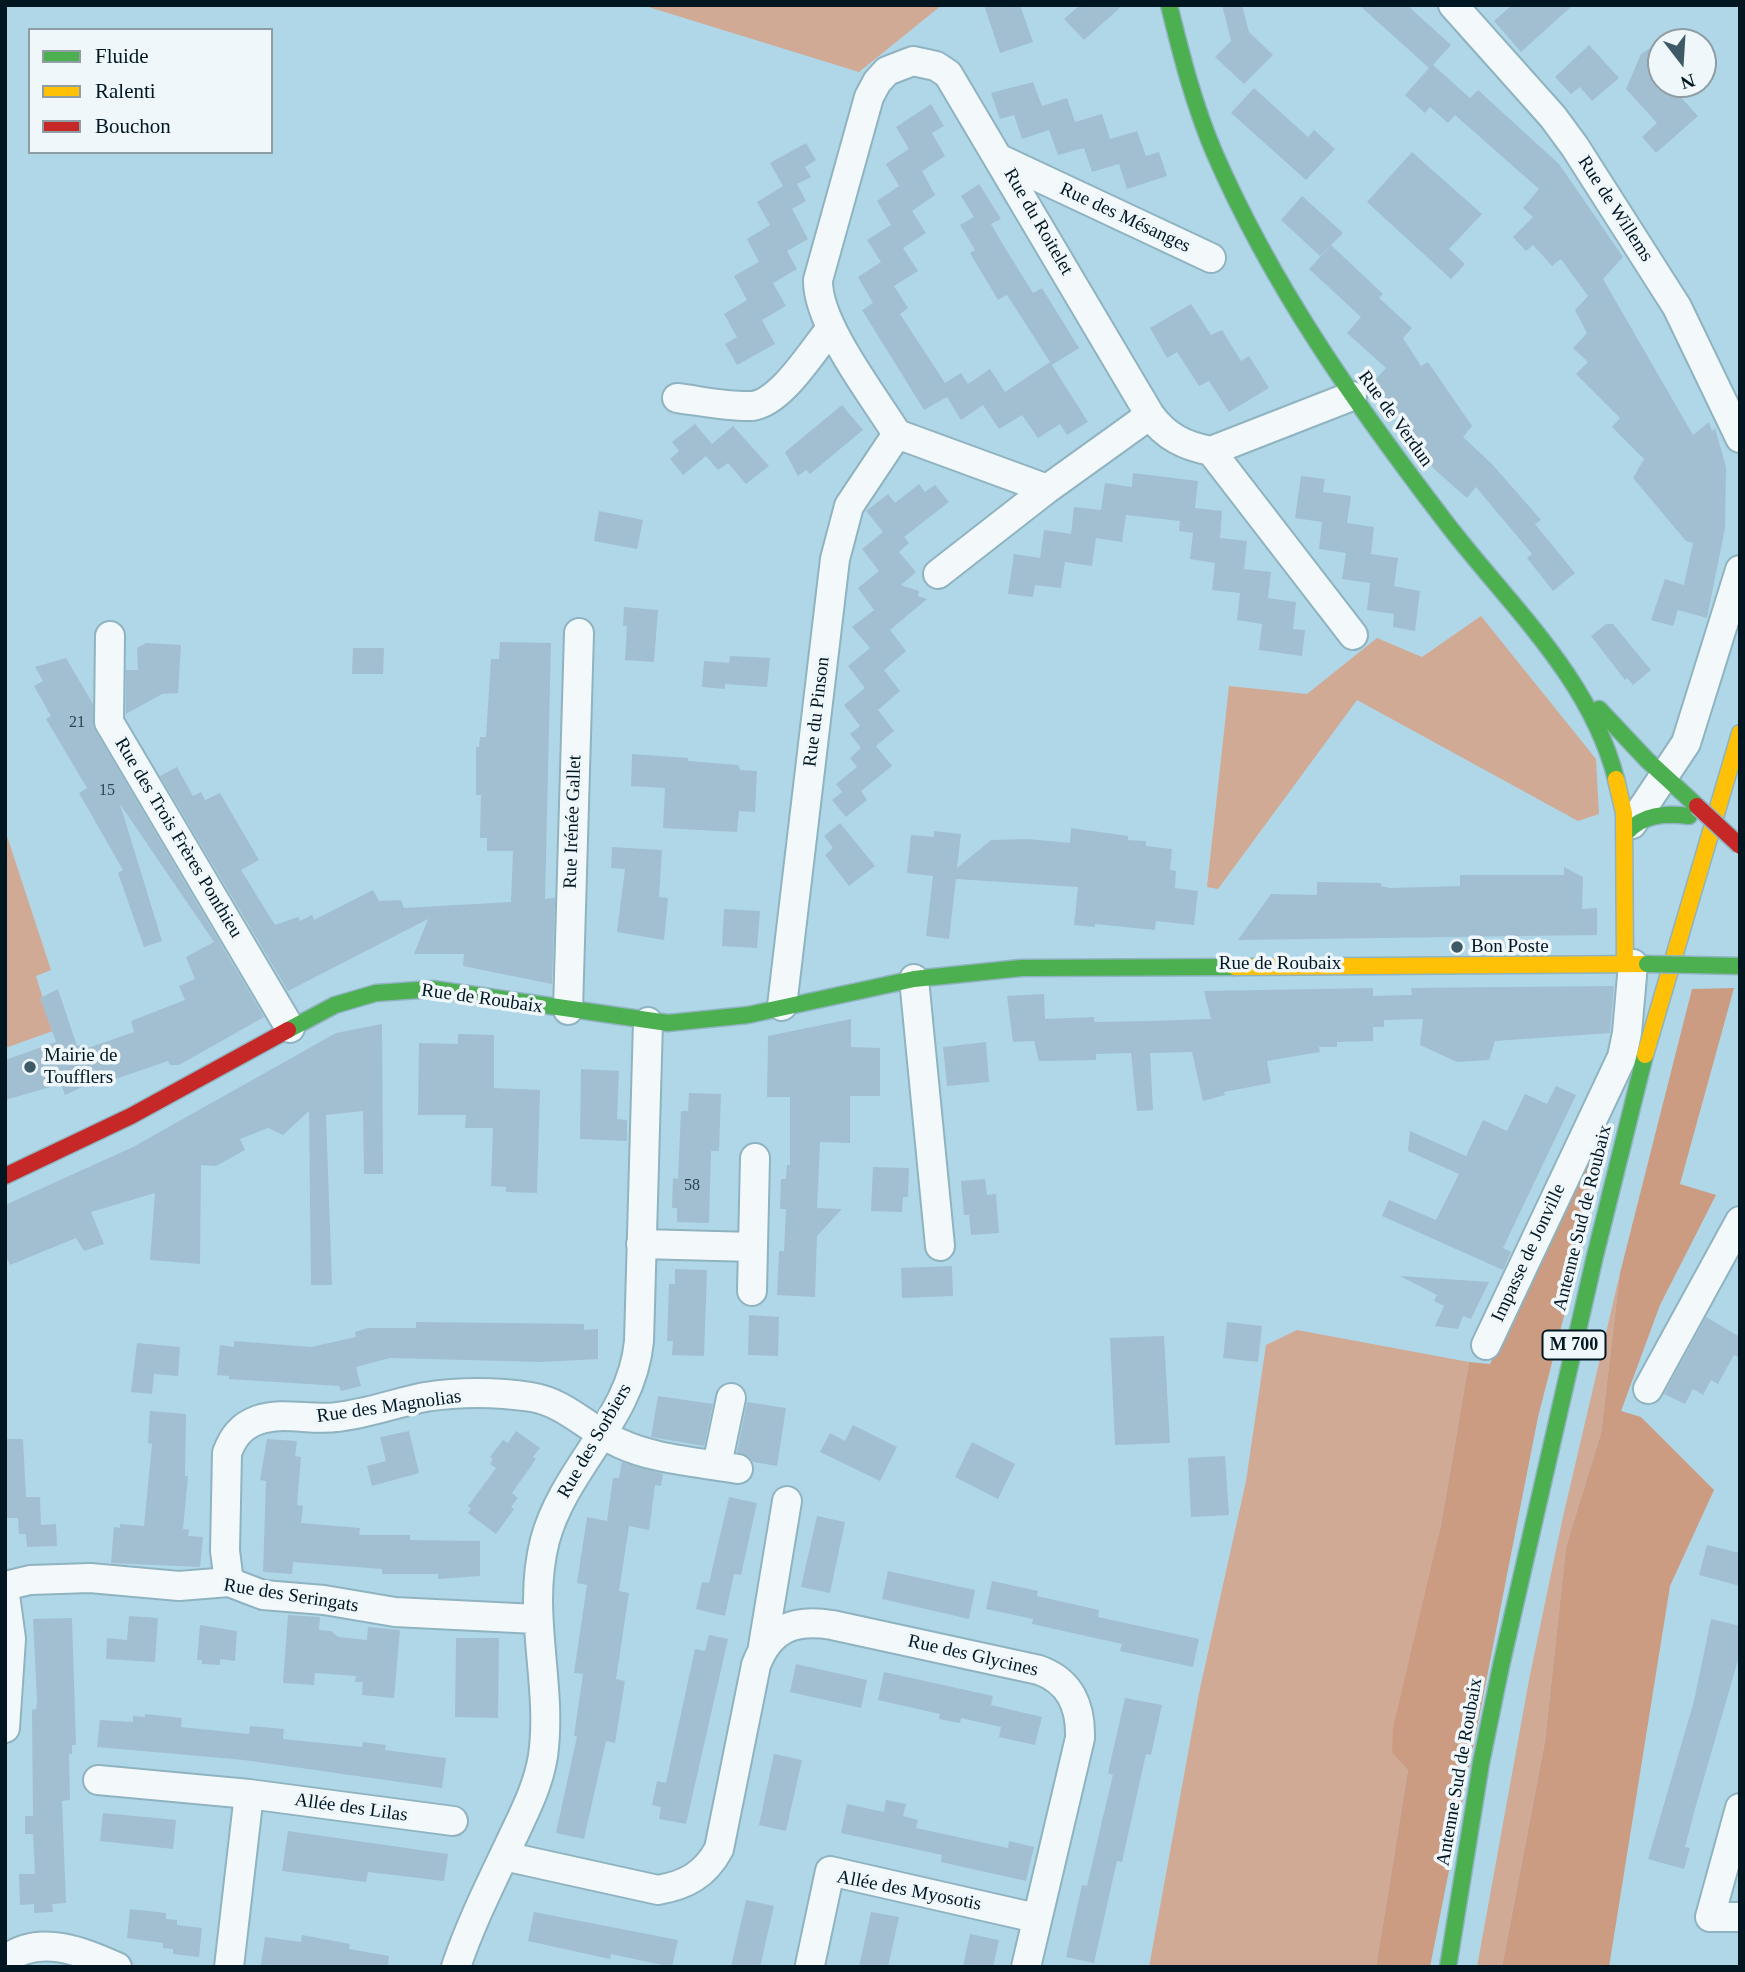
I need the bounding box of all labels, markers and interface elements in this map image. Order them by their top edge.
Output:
legend [28,28,273,154]
north arrow [1647,28,1717,98]
text: Fluide [95,44,149,68]
text: N [1678,70,1697,94]
text: Ralenti [95,79,156,103]
text: Bouchon [95,114,171,138]
street label: Rue de Willems [1572,152,1658,266]
street label: Rue du Roitelet [998,165,1078,279]
street label: Rue des Mésanges [1056,178,1194,258]
street label: Rue de Verdun [1353,367,1437,471]
street label: Rue du Pinson [799,656,835,768]
house number: 21 [69,713,85,733]
street label: Rue des Trois Frères Ponthieu [109,734,247,942]
street label: Rue Irénée Gallet [559,755,587,889]
house number: 15 [99,781,115,801]
place label: Bon Poste [1471,936,1549,958]
marker: Bon Poste [1449,939,1465,955]
street label: Rue de Roubaix [1219,953,1341,975]
street label: Rue de Roubaix [420,979,544,1019]
place label: Mairie de Toufflers [44,1045,117,1089]
marker: Mairie de Toufflers [22,1059,38,1075]
street label: Antenne Sud de Roubaix [1549,1123,1617,1313]
house number: 58 [684,1176,700,1196]
street label: Impasse de Jonville [1487,1180,1571,1326]
road number: M 700 [1542,1330,1606,1360]
street label: Rue des Sorbiers [553,1380,637,1502]
street label: Rue des Magnolias [315,1386,463,1428]
street label: Rue des Seringats [222,1574,360,1618]
street label: Rue des Glycines [906,1630,1040,1682]
street label: Antenne Sud de Roubaix [1432,1676,1488,1868]
street label: Allée des Lilas [293,1789,409,1827]
street label: Allée des Myosotis [835,1866,983,1916]

